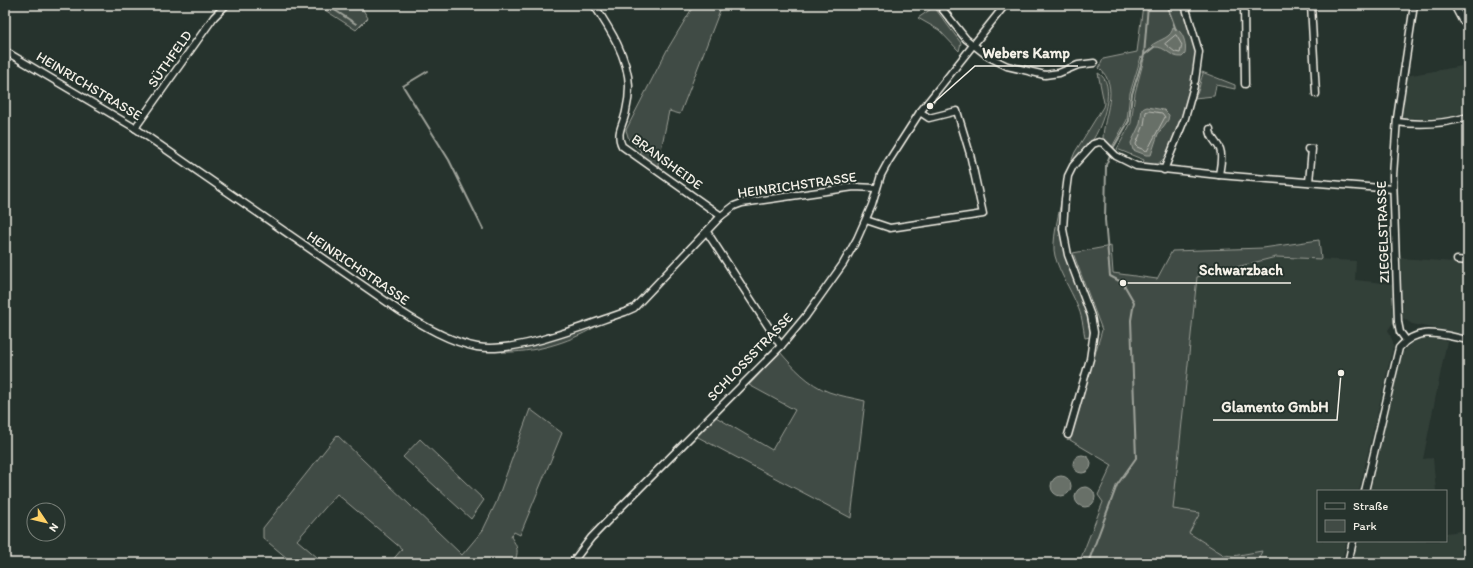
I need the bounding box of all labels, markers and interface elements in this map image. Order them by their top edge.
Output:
street label: SÜTHFELD [144,27,196,91]
callout: Webers Kamp [975,39,1078,66]
text: Webers Kamp [982,44,1070,63]
street label: HEINRICHSTRASSE [33,48,145,124]
street label: BRANSHEIDE [628,131,706,194]
street label: HEINRICHSTRASSE [736,168,858,202]
street label: ZIEGELSTRASSE [1373,180,1393,283]
street label: HEINRICHSTRASSE [304,227,413,309]
callout: Schwarzbach [1191,256,1291,283]
text: Schwarzbach [1199,261,1283,279]
street label: SCHLOSSSTRASSE [704,309,797,405]
callout: Glamento GmbH [1213,393,1337,420]
text: Glamento GmbH [1221,398,1329,416]
legend [1317,490,1447,542]
text: Straße [1353,499,1388,513]
north arrow [26,502,66,542]
text: Park [1353,519,1377,533]
text: N [46,521,61,534]

